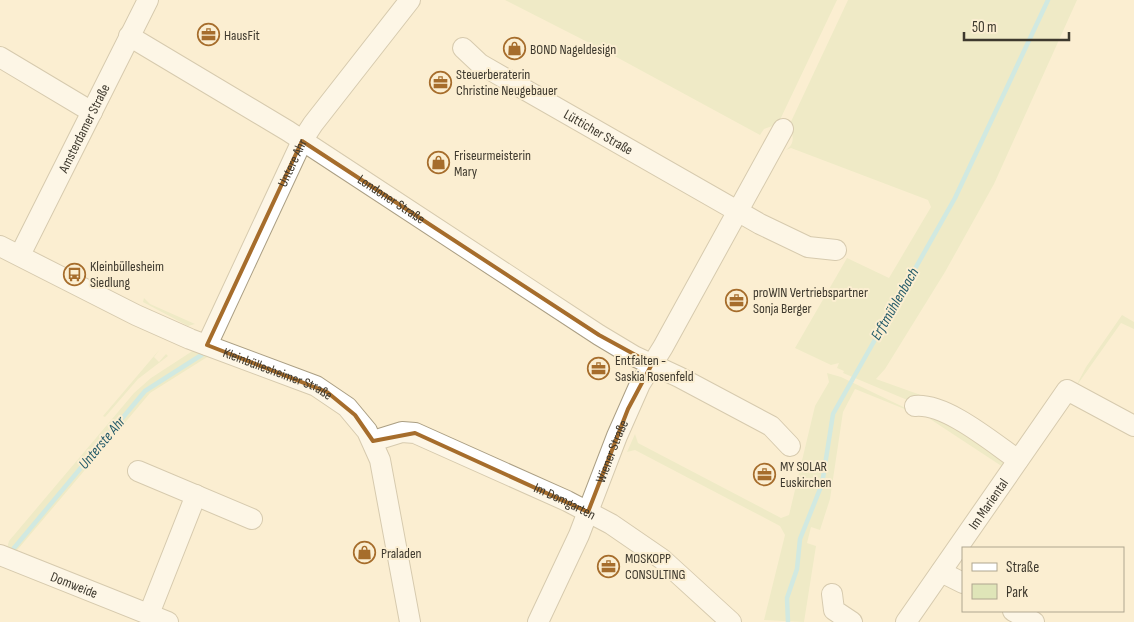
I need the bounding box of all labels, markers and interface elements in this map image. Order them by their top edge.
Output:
scale bar [964,10,1069,42]
text: 50 m [972,18,997,37]
office icon: HausFit [196,23,220,47]
place label: HausFit [224,27,260,44]
shop icon: BOND Nageldesign [502,37,526,61]
place label: BOND Nageldesign [530,41,616,58]
place label: Steuerberaterin Christine Neugebauer [456,66,558,99]
office icon: Steuerberaterin Christine Neugebauer [428,70,452,94]
street label: Amsterdamer Straße [54,81,113,176]
street label: Lütticher Straße [561,105,636,158]
street label: Untere Ahr [273,136,310,189]
place label: Friseurmeisterin Mary [454,147,531,180]
shop icon: Friseurmeisterin Mary [426,151,450,175]
street label: Londoner Straße [354,171,429,227]
place label: Kleinbüllesheim Siedlung [90,258,164,291]
bus stop icon: Kleinbüllesheim Siedlung [62,262,86,286]
water label: Erftmühlenbach [867,265,923,343]
place label: proWIN Vertriebspartner Sonja Berger [753,284,868,317]
office icon: proWIN Vertriebspartner Sonja Berger [725,288,749,312]
street label: Kleinbüllesheimer Straße [221,344,336,403]
place label: Entfalten - Saskia Rosenfeld [615,352,694,385]
office icon: Entfalten - Saskia Rosenfeld [587,356,611,380]
water label: Unterste Ahr [75,412,130,473]
street label: Wiener Straße [591,417,632,485]
place label: MY SOLAR Euskirchen [780,458,832,491]
office icon: MY SOLAR Euskirchen [752,462,776,486]
street label: Im Mariental [964,475,1012,533]
street label: Im Domgarten [531,479,599,523]
shop icon: Praladen [353,541,377,565]
place label: Praladen [381,545,422,562]
legend [962,547,1124,612]
place label: MOSKOPP CONSULTING [625,550,686,583]
office icon: MOSKOPP CONSULTING [597,554,621,578]
text: Straße [1006,558,1039,577]
street label: Domweide [48,568,100,602]
text: Park [1006,583,1028,602]

